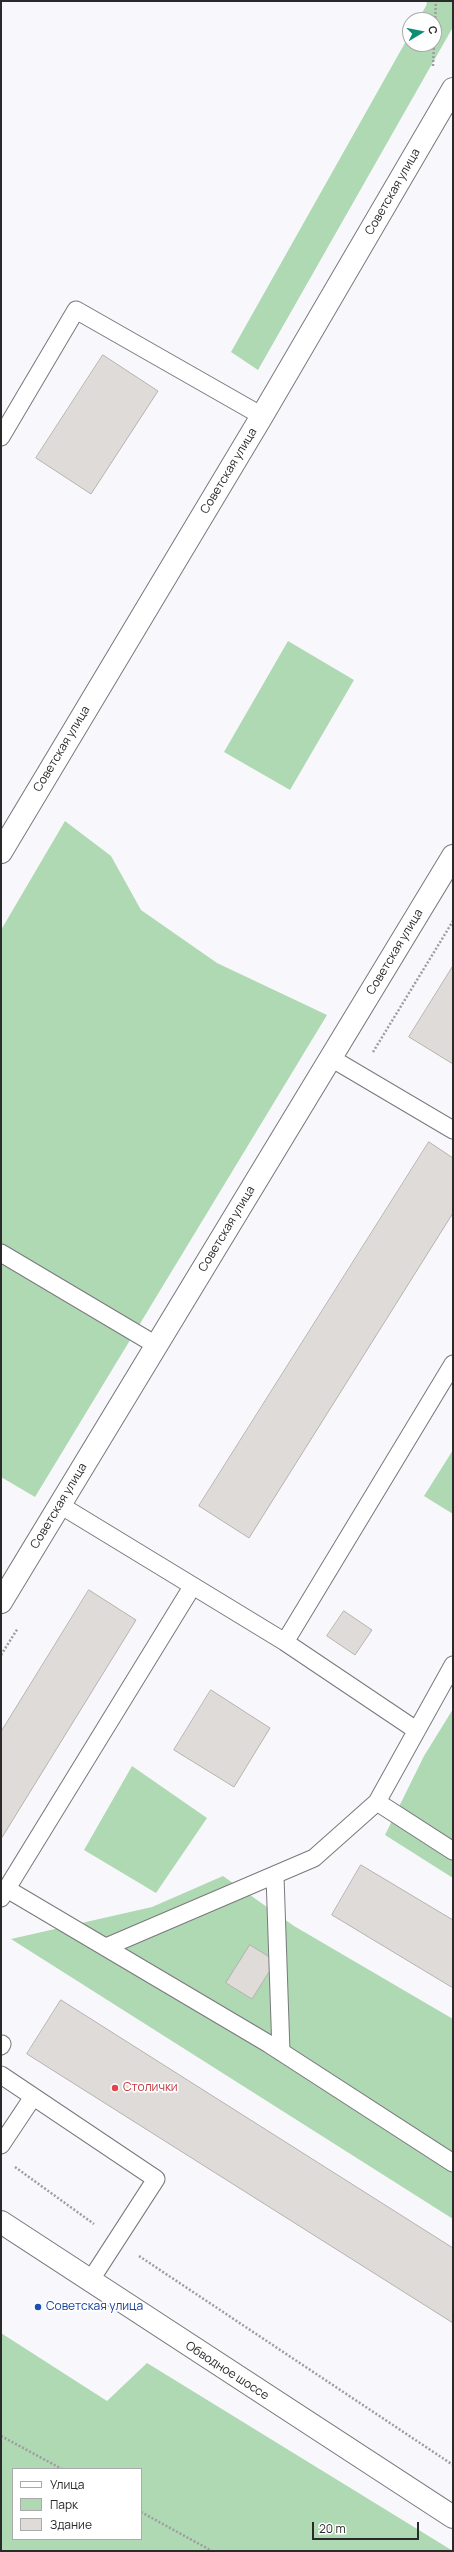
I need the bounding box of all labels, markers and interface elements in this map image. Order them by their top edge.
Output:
north arrow [402,12,442,52]
text: С [425,25,441,35]
street label: Советская улица [362,146,424,238]
street label: Советская улица [198,426,260,516]
street label: Советская улица [31,704,93,794]
street label: Советская улица [364,907,426,997]
street label: Советская улица [196,1184,258,1274]
street label: Советская улица [28,1461,90,1551]
place label: Столички [123,2081,178,2095]
marker: Столички [110,2083,120,2093]
place label: Советская улица [46,2300,143,2314]
marker: Советская улица [33,2302,43,2312]
street label: Обводное шоссе [183,2339,271,2403]
legend [12,2468,142,2540]
text: Улица [50,2476,84,2493]
text: Парк [50,2496,78,2513]
scale bar [314,2514,421,2540]
text: Здание [50,2516,92,2533]
text: 20 m [319,2520,346,2537]

